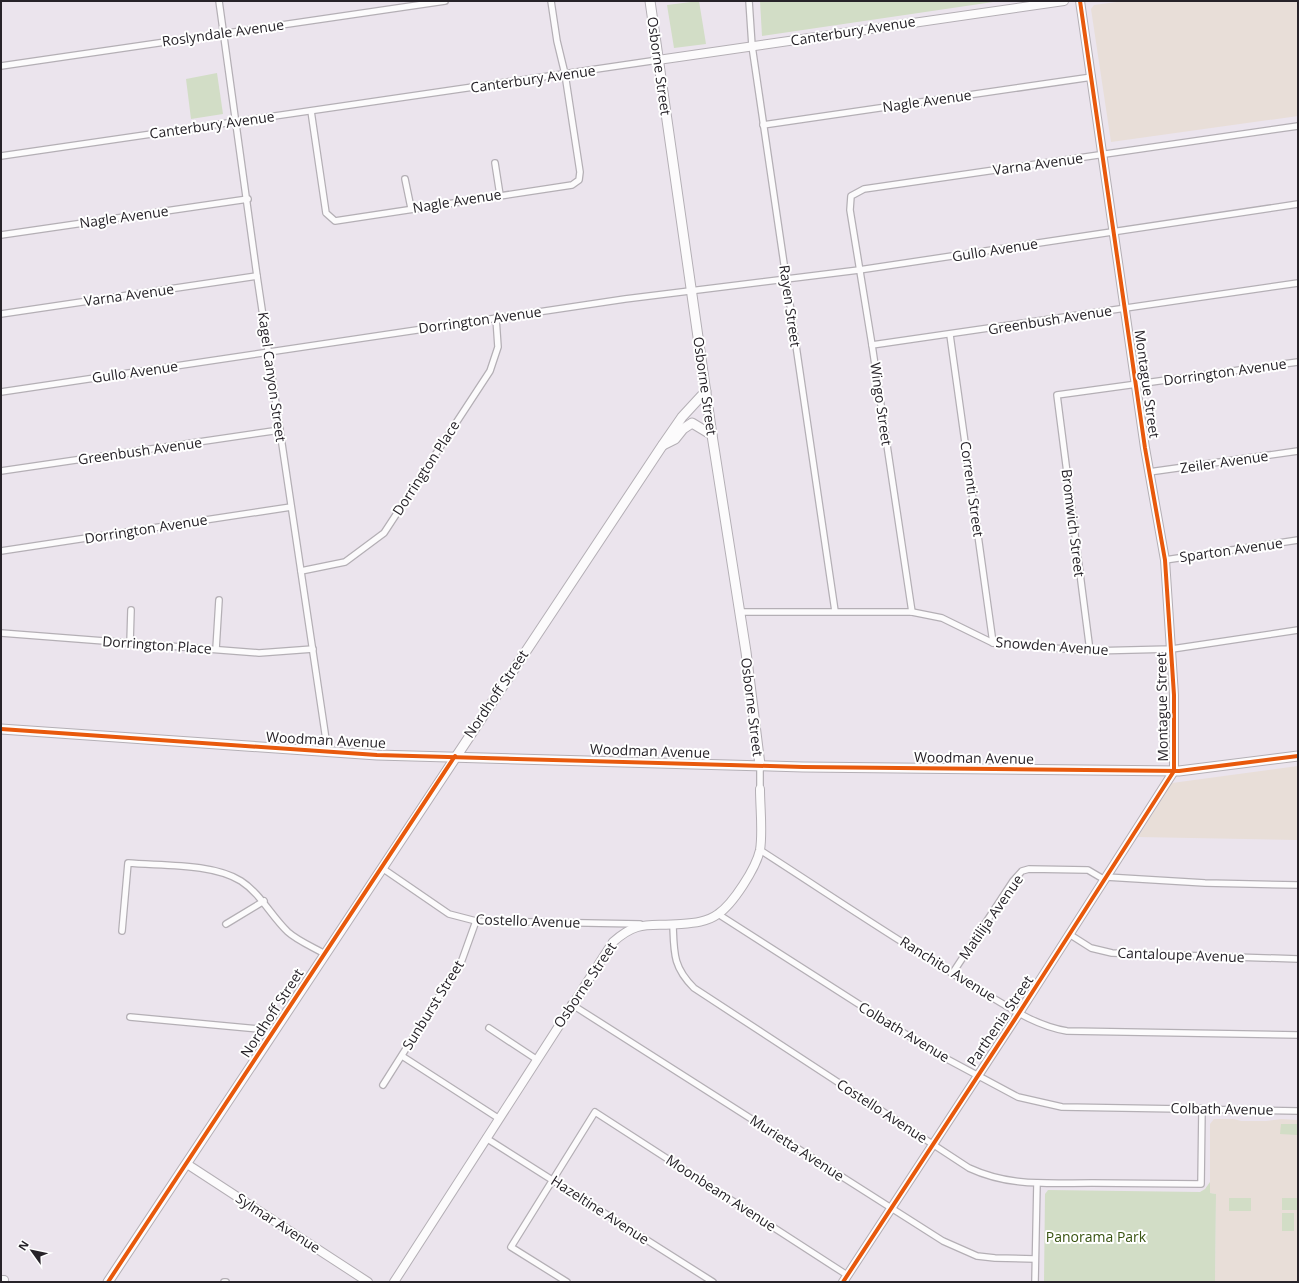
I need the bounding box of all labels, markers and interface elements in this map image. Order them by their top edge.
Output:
street label: Canterbury Avenue [789,11,917,50]
street label: Roslyndale Avenue [161,15,285,50]
street label: Osborne Street [643,15,676,117]
street label: Canterbury Avenue [469,60,597,97]
street label: Nagle Avenue [881,85,973,116]
street label: Canterbury Avenue [148,106,276,143]
street label: Varna Avenue [992,148,1084,179]
street label: Nagle Avenue [411,184,503,217]
street label: Nagle Avenue [78,201,170,232]
street label: Gullo Avenue [951,233,1039,266]
street label: Rayen Street [775,264,806,348]
street label: Varna Avenue [83,279,175,310]
street label: Greenbush Avenue [987,300,1113,339]
street label: Dorrington Avenue [417,301,543,338]
street label: Kagel Canyon Street [254,311,291,443]
street label: Montague Street [1130,329,1164,439]
street label: Osborne Street [689,335,722,437]
street label: Dorrington Avenue [1162,353,1288,390]
street label: Gullo Avenue [91,356,179,387]
street label: Wingo Street [866,361,897,447]
street label: Dorrington Place [388,416,463,519]
street label: Greenbush Avenue [77,432,203,469]
street label: Correnti Street [956,440,989,538]
street label: Zeiler Avenue [1179,446,1269,477]
street label: Bromwich Street [1057,468,1090,578]
street label: Dorrington Avenue [83,509,209,548]
street label: Sparton Avenue [1178,533,1284,566]
street label: Dorrington Place [102,631,213,658]
street label: Snowden Avenue [995,632,1109,659]
street label: Nordhoff Street [459,646,532,741]
street label: Montague Street [1151,652,1172,762]
street label: Osborne Street [737,656,768,757]
street label: Woodman Avenue [266,727,387,752]
street label: Woodman Avenue [590,739,710,762]
street label: Woodman Avenue [914,747,1034,768]
street label: Matilija Avenue [954,870,1027,963]
street label: Costello Avenue [475,909,581,932]
street label: Ranchito Avenue [897,931,1000,1006]
street label: Osborne Street [549,938,620,1031]
street label: Cantaloupe Avenue [1117,943,1245,966]
street label: Sunburst Street [397,956,468,1053]
street label: Nordhoff Street [236,965,307,1061]
street label: Parthenia Street [962,971,1037,1070]
street label: Colbath Avenue [855,997,953,1066]
street label: Costello Avenue [833,1074,931,1147]
street label: Colbath Avenue [1170,1098,1274,1119]
street label: Murietta Avenue [747,1110,848,1185]
street label: Moonbeam Avenue [663,1150,780,1235]
street label: Hazeltine Avenue [548,1171,653,1249]
street label: Sylmar Avenue [232,1188,324,1257]
park label: Panorama Park [1046,1227,1147,1246]
north arrow [12,1231,52,1271]
text: N [14,1237,32,1253]

